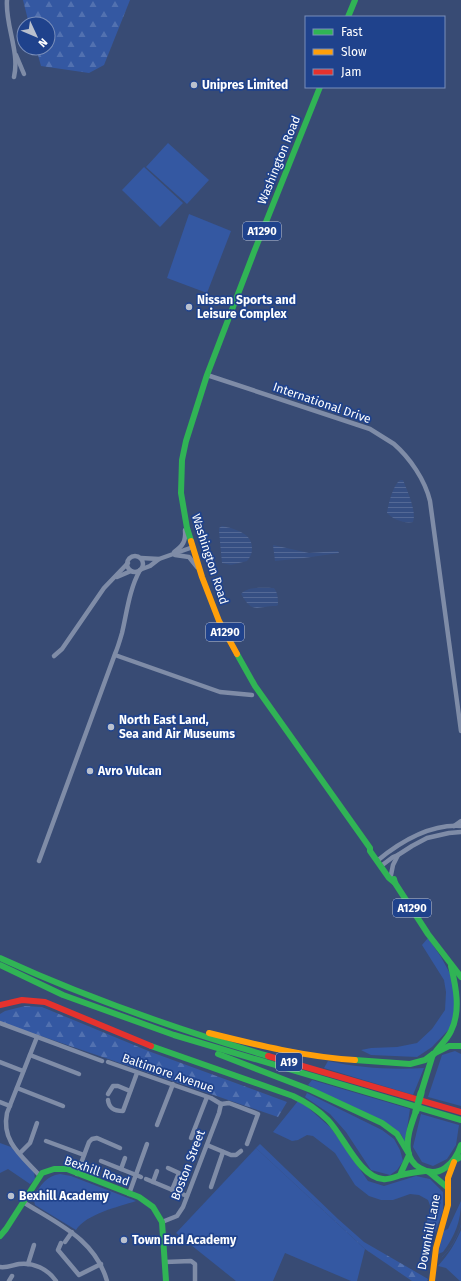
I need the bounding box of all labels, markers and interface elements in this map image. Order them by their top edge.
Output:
north arrow [16,16,56,56]
legend [305,16,445,88]
text: Fast [341,25,363,39]
text: N [36,35,50,50]
text: Slow [341,45,367,59]
text: Jam [341,65,361,79]
place label: Unipres Limited [202,78,288,92]
marker: Unipres Limited [189,80,199,90]
street label: Washington Road [255,114,303,206]
road number: A1290 [243,222,281,240]
place label: Nissan Sports and Leisure Complex [197,293,296,321]
marker: Nissan Sports and Leisure Complex [184,302,194,312]
street label: International Drive [271,380,373,426]
street label: Washington Road [189,512,231,606]
road number: A1290 [206,623,244,641]
place label: North East Land, Sea and Air Museums [119,713,235,741]
marker: North East Land, Sea and Air Museums [106,722,116,732]
place label: Avro Vulcan [97,764,162,778]
marker: Avro Vulcan [85,766,95,776]
road number: A1290 [393,899,431,917]
street label: Baltimore Avenue [120,1051,216,1095]
road number: A19 [276,1053,302,1071]
street label: Boston Street [168,1127,208,1202]
street label: Bexhill Road [63,1153,131,1189]
place label: Bexhill Academy [19,1189,109,1203]
marker: Bexhill Academy [6,1191,16,1201]
street label: Downhill Lane [415,1193,443,1271]
place label: Town End Academy [132,1233,237,1247]
marker: Town End Academy [119,1235,129,1245]

